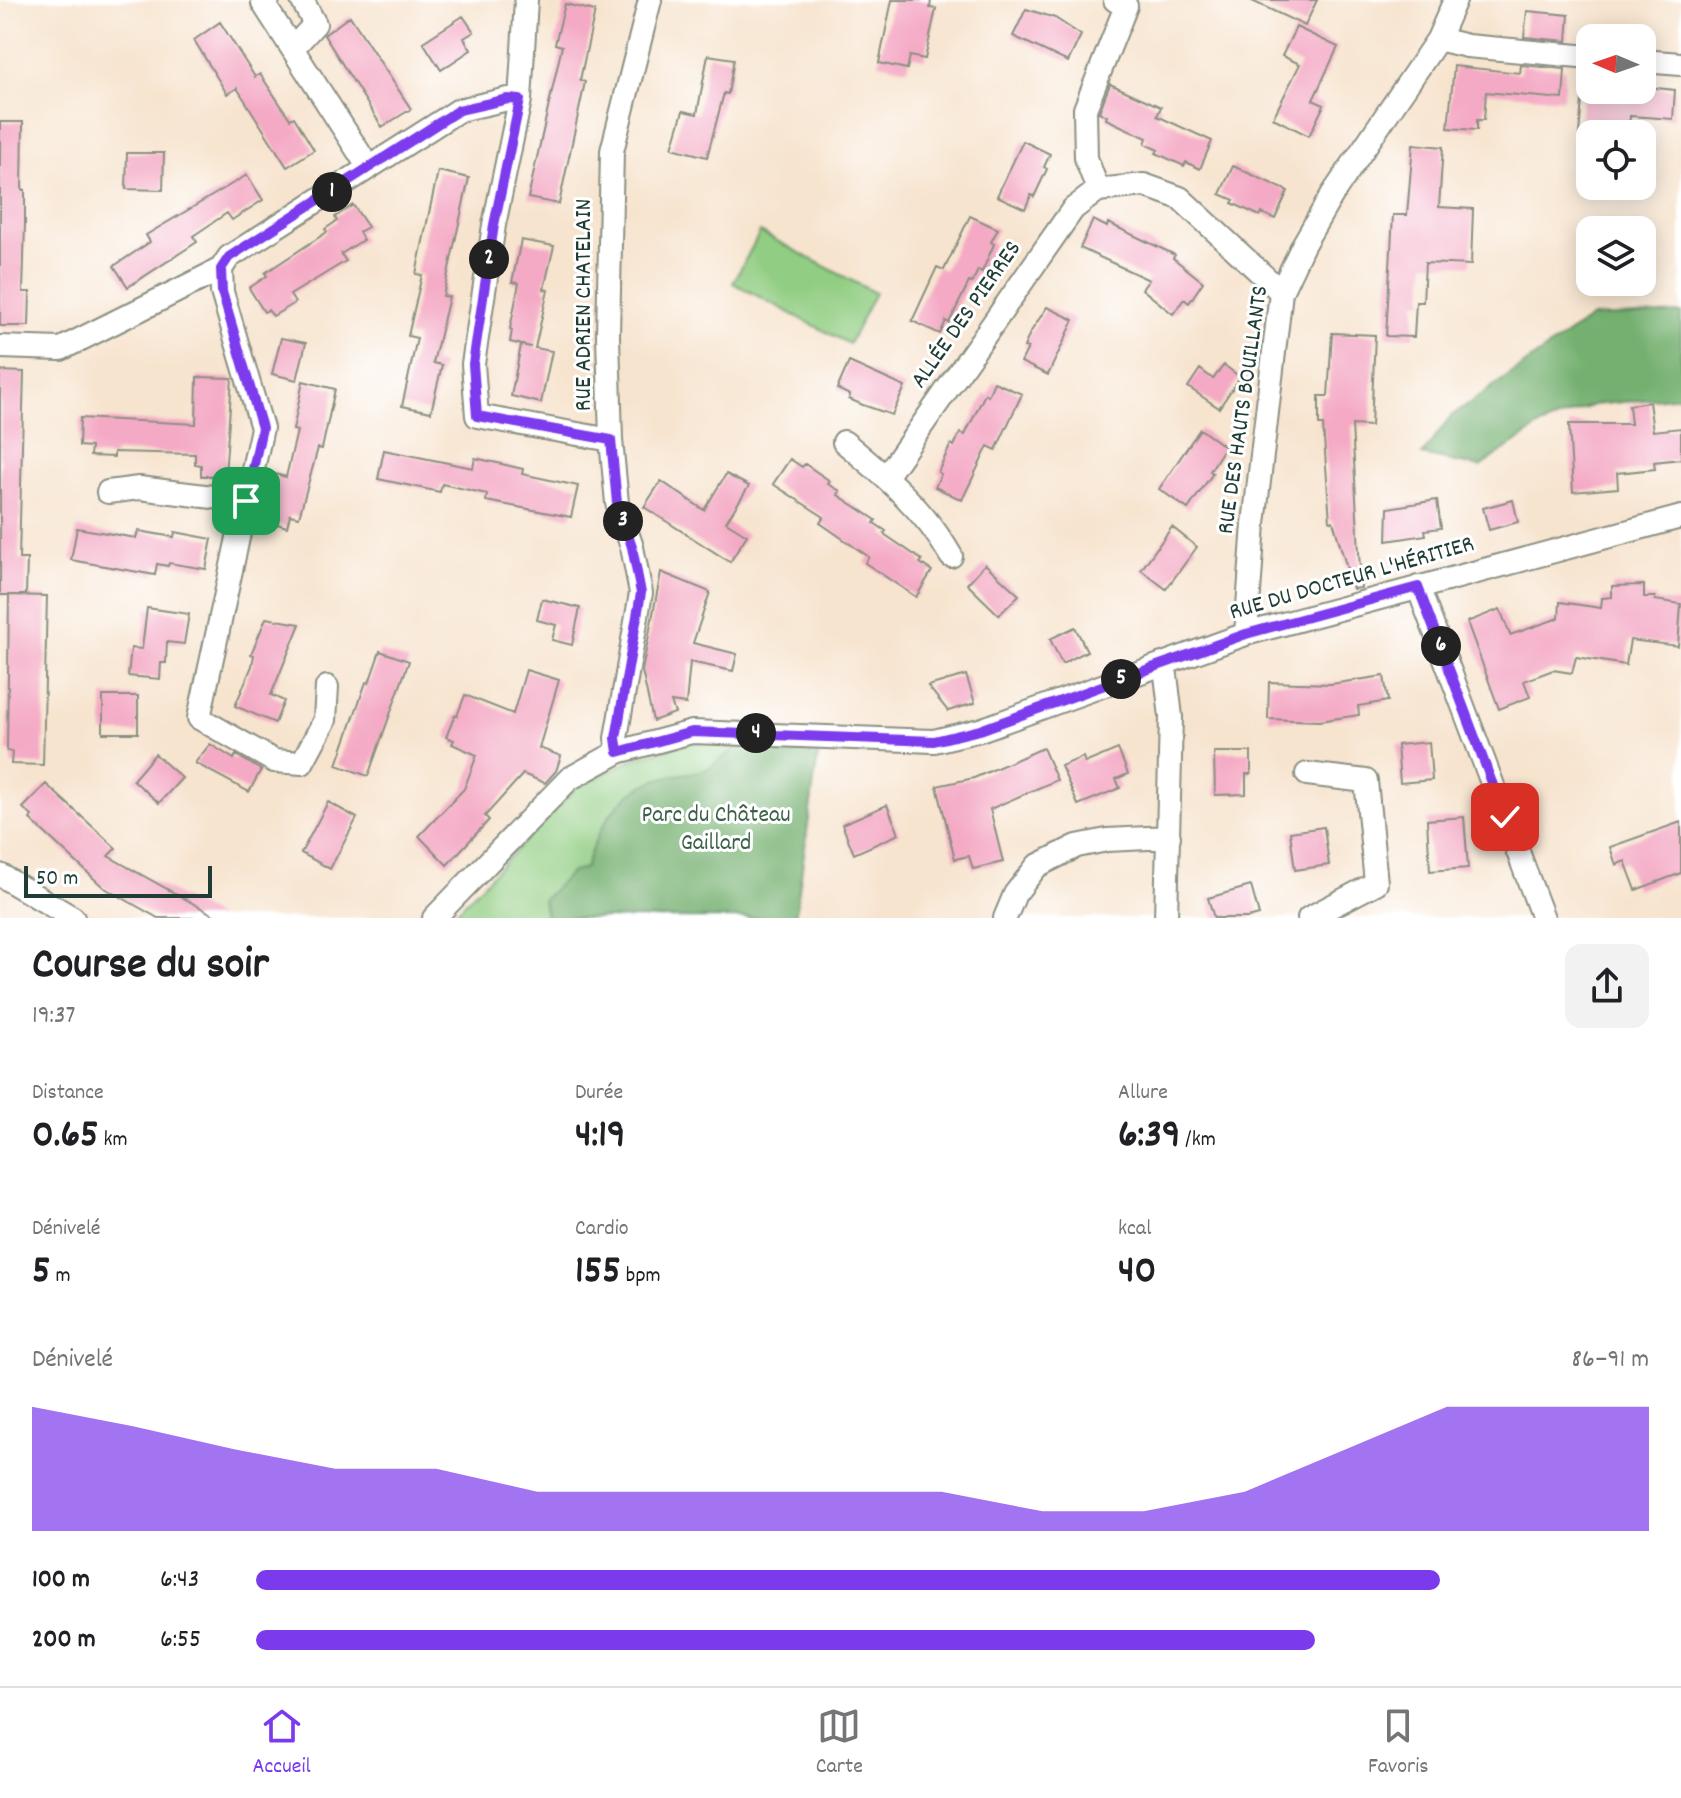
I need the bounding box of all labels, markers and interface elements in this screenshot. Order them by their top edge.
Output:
north arrow [1576,24,1656,104]
map controls [1576,24,1656,296]
button: locate [1576,120,1656,200]
pin: 1 [312,172,352,212]
text: 1 [330,176,334,207]
street label: RUE ADRIEN CHATELAIN [568,199,602,411]
button: layers [1576,216,1656,296]
street label: ALLÉE DES PIERRES [903,234,1031,396]
pin: 2 [469,239,509,279]
text: 2 [484,243,494,274]
street label: RUE DES HAUTS BOUILLANTS [1210,284,1278,536]
pin [212,467,280,535]
icon: arrive [224,479,268,523]
pin: 3 [603,501,643,541]
text: 3 [618,505,628,536]
street label: RUE DU DOCTEUR L'HÉRITIER [1226,528,1478,630]
pin: 6 [1421,626,1461,666]
text: 6 [1436,630,1446,661]
pin: 5 [1101,659,1141,699]
text: 5 [1116,663,1126,694]
pin: 4 [736,713,776,753]
text: 4 [751,717,761,748]
pin [1471,783,1539,851]
icon: check [1483,795,1527,839]
park label: Parc du Château Gaillard [641,799,791,861]
scale bar [24,862,212,898]
text: 50 m [36,864,78,895]
text: Course du soir [32,936,269,999]
button: share [1565,944,1649,1028]
text: 19:37 [32,998,75,1035]
text: Distance [32,1078,104,1109]
text: Durée [575,1078,623,1109]
text: Allure [1118,1078,1168,1109]
text: 0.65 [32,1109,99,1166]
text: 4:19 [575,1109,625,1166]
text: 6:39 [1118,1109,1180,1166]
text: km [99,1125,128,1156]
text: /km [1180,1125,1216,1156]
text: Dénivelé [32,1214,101,1245]
text: Cardio [575,1214,628,1245]
text: kcal [1118,1214,1151,1245]
text: 5 [32,1245,51,1302]
text: 155 [575,1245,621,1302]
text: 40 [1118,1245,1156,1302]
text: m [51,1261,71,1292]
text: bpm [621,1261,661,1292]
text: Dénivelé [32,1342,113,1379]
text: 86–91 m [1572,1342,1649,1379]
text: 100 m [32,1562,90,1599]
text: 6:43 [160,1562,199,1599]
text: 200 m [32,1622,96,1659]
text: 6:55 [160,1622,201,1659]
tab: Accueil [253,1704,311,1783]
tab: Carte [816,1704,863,1783]
tab: Favoris [1368,1704,1428,1783]

